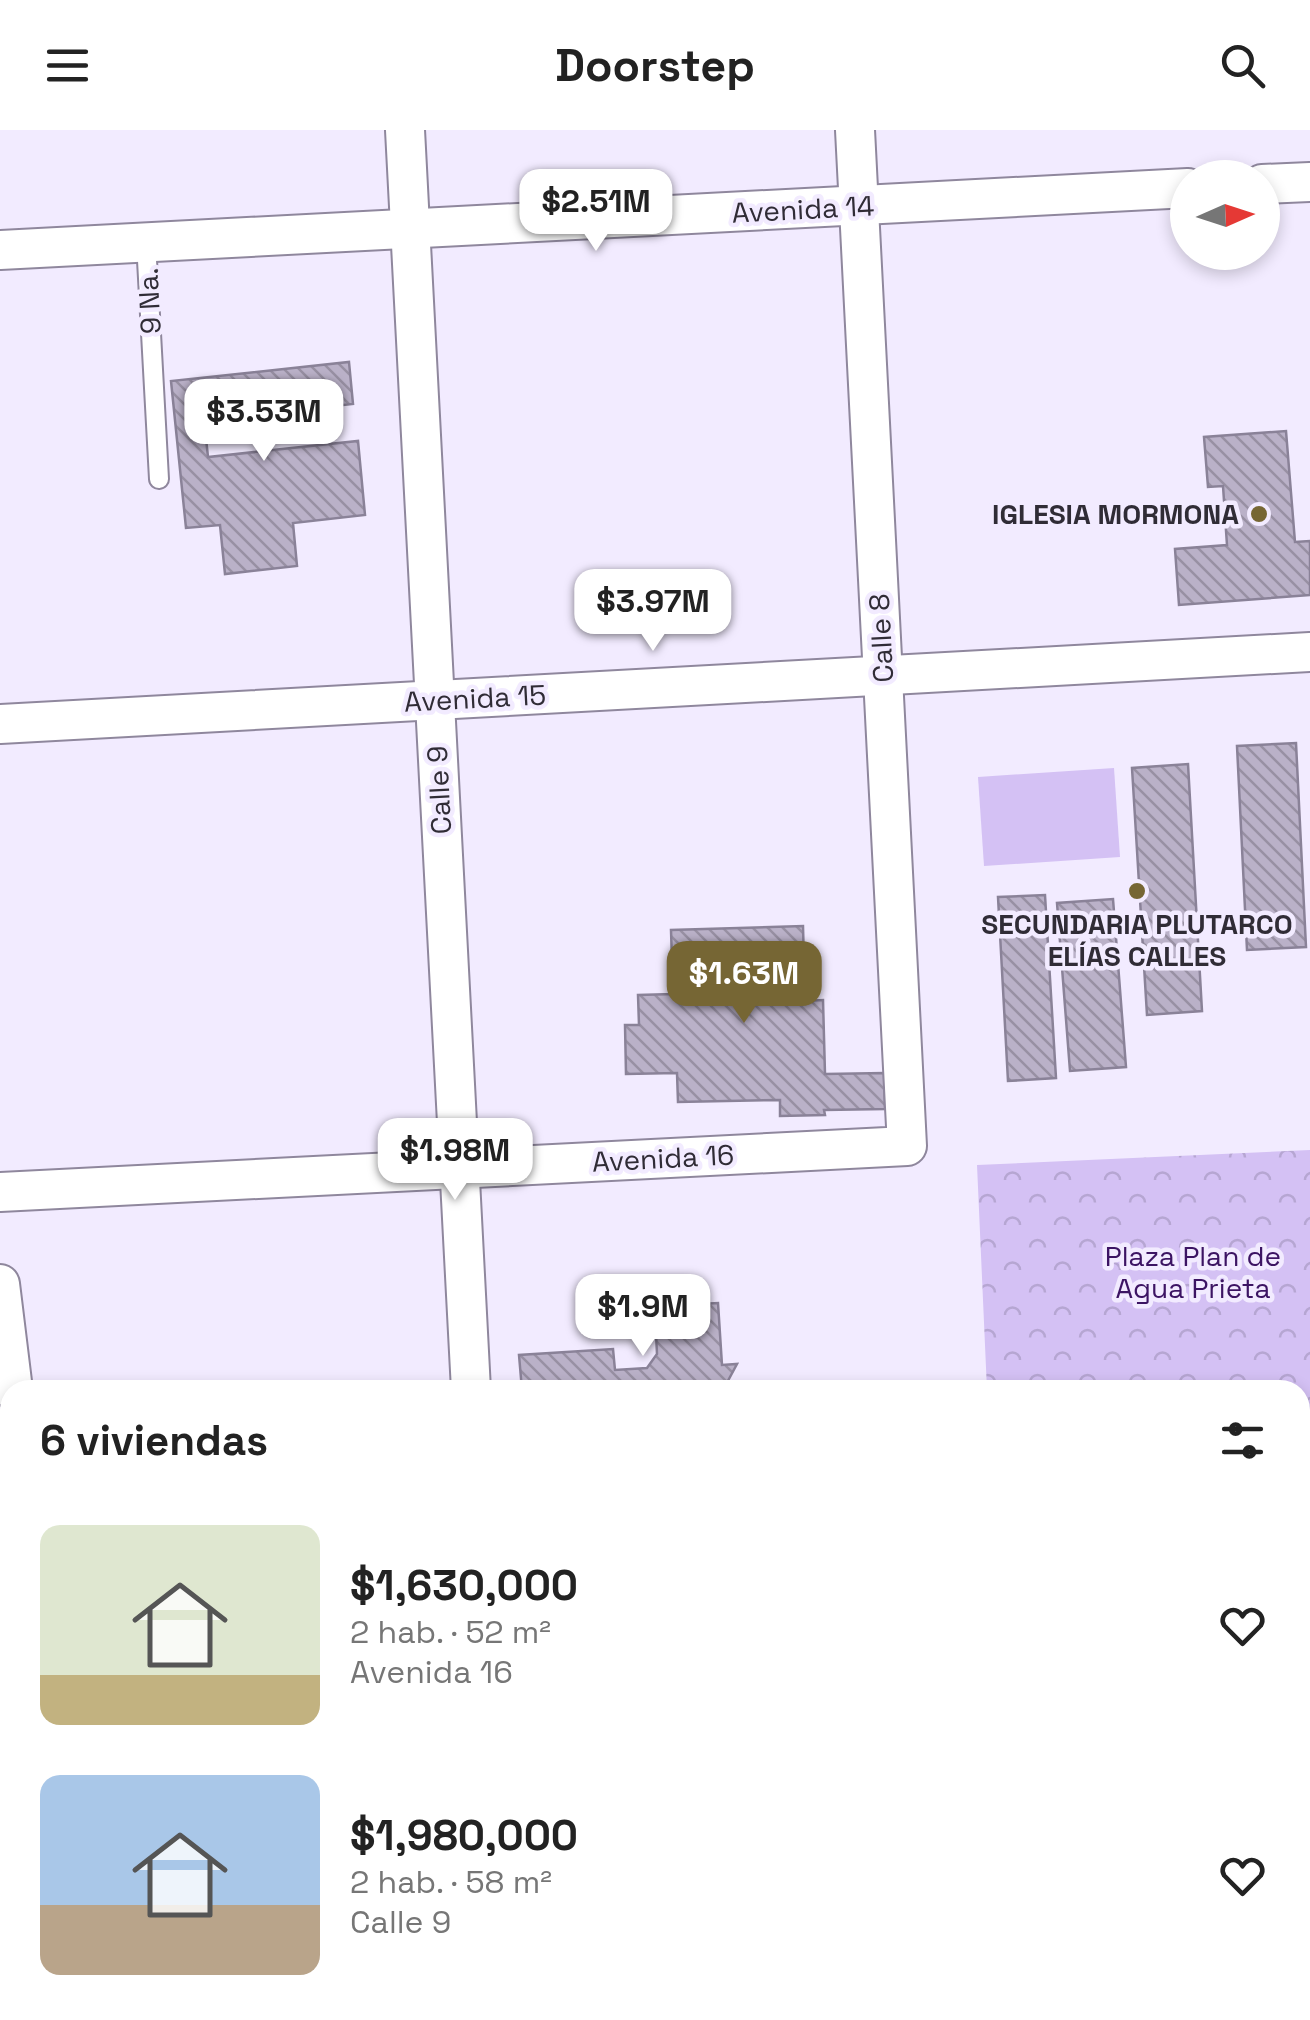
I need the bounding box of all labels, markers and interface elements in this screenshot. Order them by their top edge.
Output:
text: Doorstep [555,37,755,94]
icon: menu [40,38,95,93]
icon: search [1215,38,1270,93]
north arrow [1170,160,1280,270]
map controls [1170,160,1280,270]
pin: $2.51M [515,169,677,254]
text: $2.51M [541,181,651,221]
street label: Avenida 14 [731,187,875,231]
street label: 9 Na. [129,267,169,335]
pin: $3.53M [183,379,345,464]
text: $3.53M [206,391,322,431]
place label: IGLESIA MORMONA [992,496,1239,532]
marker: IGLESIA MORMONA [1248,503,1270,525]
pin: $3.97M [572,569,734,654]
text: $3.97M [596,581,710,621]
street label: Calle 8 [861,593,901,683]
street label: Avenida 15 [403,676,547,720]
street label: Calle 9 [419,745,459,835]
marker: SECUNDARIA PLUTARCO ELÍAS CALLES [1126,880,1148,902]
place label: SECUNDARIA PLUTARCO ELÍAS CALLES [981,906,1293,974]
pin: $1.63M [663,941,825,1026]
text: $1.63M [689,953,799,993]
pin: $1.98M [374,1118,536,1203]
text: $1.98M [400,1130,510,1170]
street label: Avenida 16 [591,1136,735,1180]
park label: Plaza Plan de Agua Prieta [1105,1238,1281,1306]
pin: $1.9M [573,1274,713,1359]
text: $1.9M [597,1286,689,1326]
icon: filters [1215,1413,1270,1468]
text: 6 viviendas [40,1414,268,1467]
text: $1,630,000 [350,1559,578,1612]
icon: home [120,1565,240,1685]
icon: heart [1215,1598,1270,1653]
text: 2 hab. · 52 m² [350,1612,551,1652]
text: Avenida 16 [350,1652,513,1692]
text: $1,980,000 [350,1809,578,1862]
icon: home [120,1815,240,1935]
icon: heart [1215,1848,1270,1903]
text: 2 hab. · 58 m² [350,1862,552,1902]
text: Calle 9 [350,1902,451,1942]

